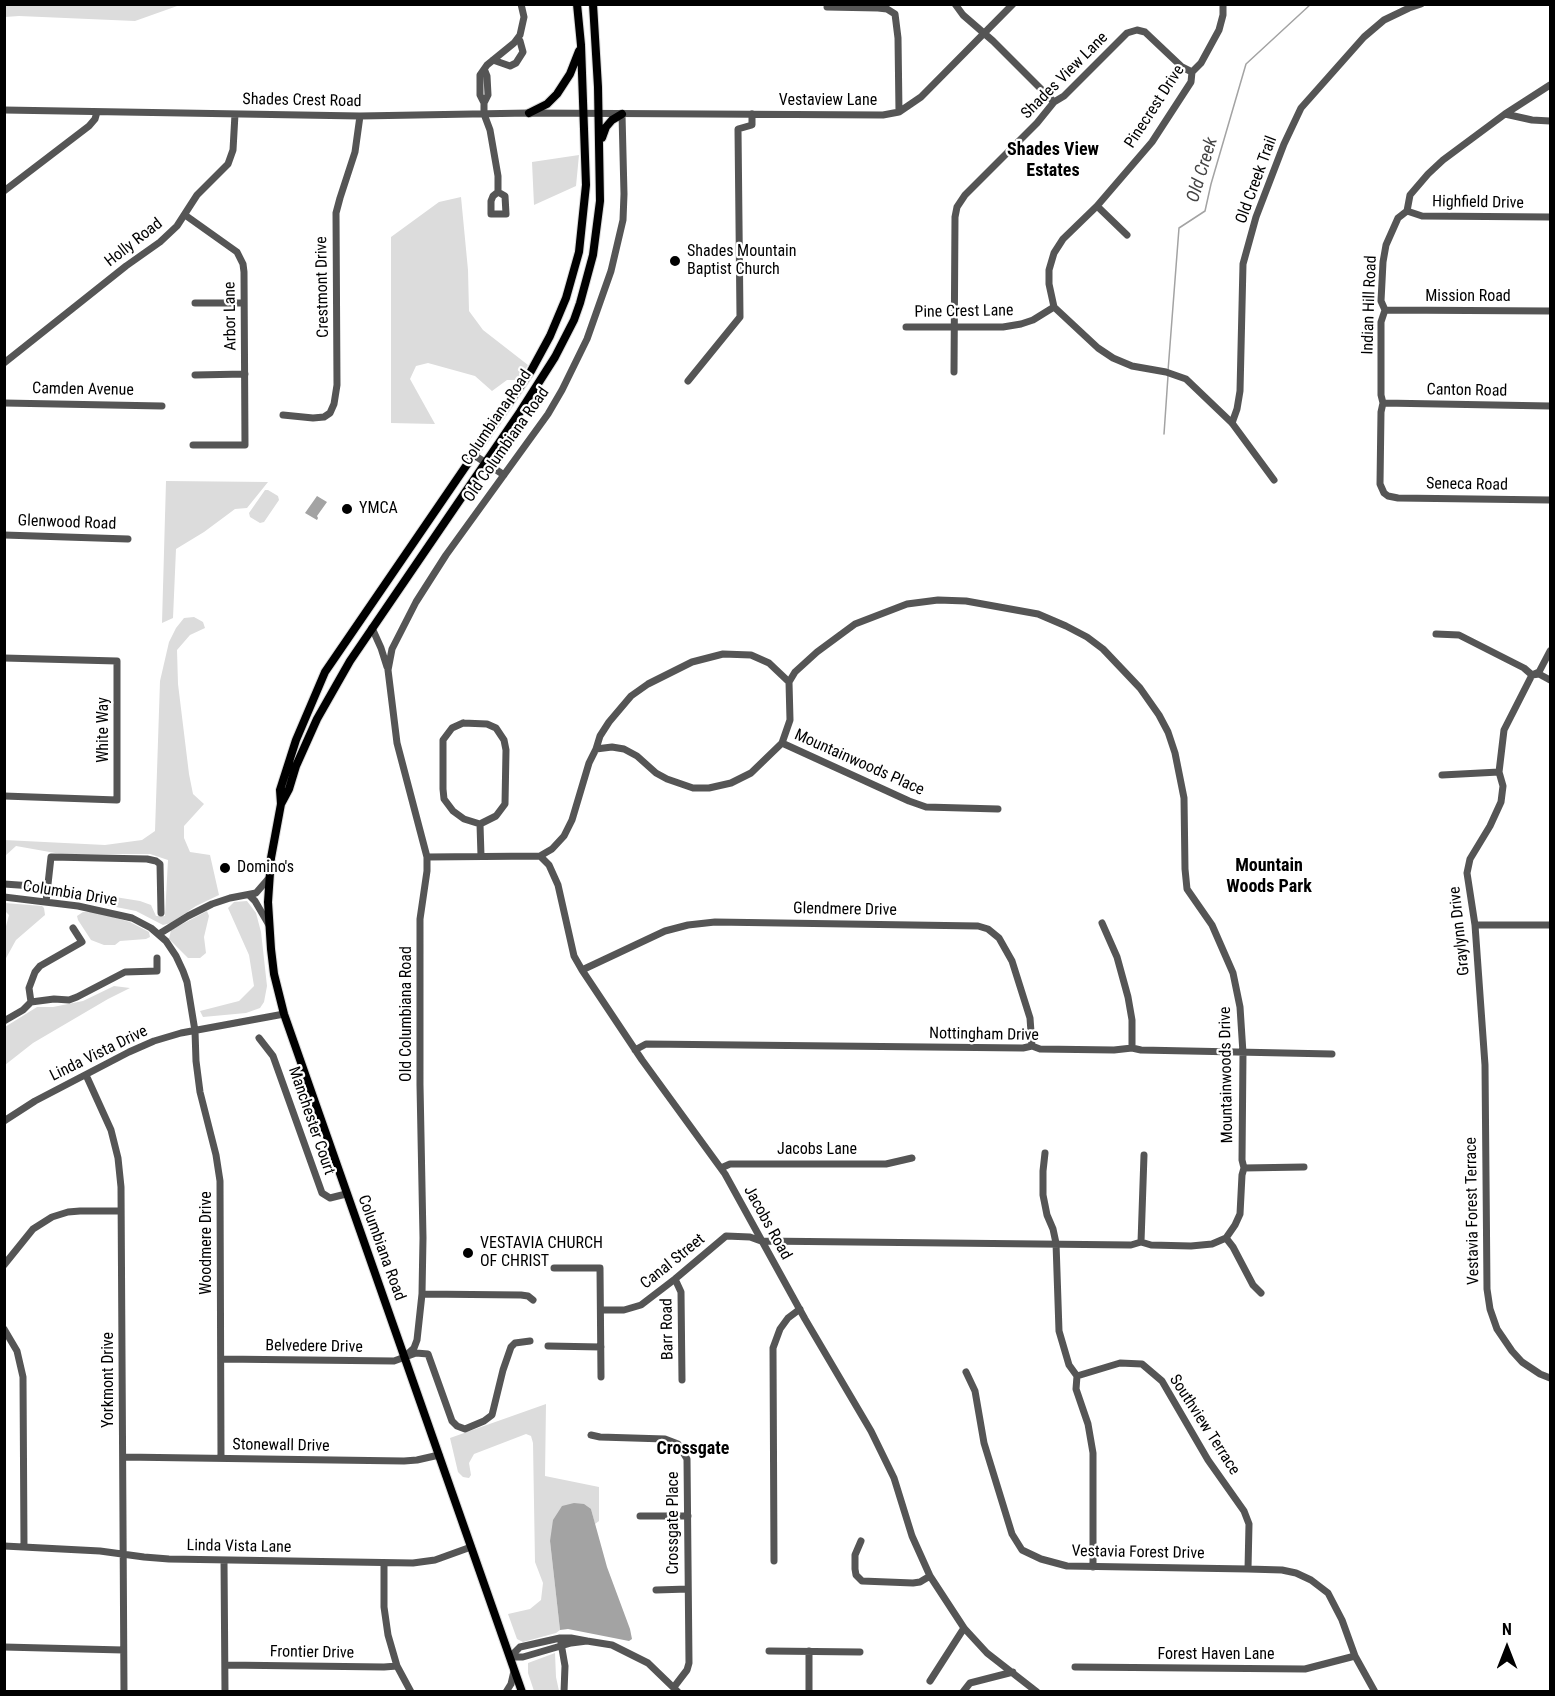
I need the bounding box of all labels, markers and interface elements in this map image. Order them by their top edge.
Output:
street label: Shades View Lane [1018,29,1112,123]
street label: Pinecrest Drive [1121,62,1189,152]
street label: Shades Crest Road [242,90,362,112]
street label: Vestaview Lane [779,91,877,111]
street label: Old Creek Trail [1232,134,1282,226]
water label: Old Creek [1183,135,1223,205]
district label: Shades View Estates [1007,139,1099,182]
street label: Highfield Drive [1432,193,1524,213]
street label: Holly Road [101,215,167,271]
street label: Crestmont Drive [313,236,333,338]
place label: Shades Mountain Baptist Church [687,242,797,280]
marker: Shades Mountain Baptist Church [668,254,682,268]
street label: Indian Hill Road [1359,255,1381,355]
street label: Arbor Lane [221,281,241,351]
street label: Mission Road [1425,287,1511,307]
street label: Pine Crest Lane [914,302,1014,322]
street label: Columbiana Road [458,367,536,469]
street label: Camden Avenue [32,380,134,400]
street label: Canton Road [1427,381,1507,401]
street label: Old Columbiana Road [460,384,554,506]
street label: Seneca Road [1426,475,1508,495]
place label: YMCA [359,499,398,519]
marker: YMCA [340,502,354,516]
street label: Glenwood Road [17,512,117,534]
street label: White Way [94,697,114,763]
street label: Mountainwoods Place [791,726,927,800]
district label: Mountain Woods Park [1226,855,1312,898]
place label: Domino's [237,858,294,878]
marker: Domino's [218,861,232,875]
street label: Columbia Drive [21,877,119,911]
street label: Graylynn Drive [1446,885,1474,977]
street label: Glendmere Drive [793,899,897,921]
street label: Old Columbiana Road [397,946,417,1082]
street label: Mountainwoods Drive [1216,1006,1238,1144]
street label: Linda Vista Drive [47,1022,151,1086]
street label: Nottingham Drive [929,1024,1039,1046]
street label: Manchester Court [284,1064,338,1178]
street label: Vestavia Forest Terrace [1462,1137,1484,1285]
street label: Jacobs Lane [777,1140,857,1160]
street label: Jacobs Road [739,1183,795,1263]
street label: Woodmere Drive [197,1191,217,1295]
street label: Columbiana Road [353,1193,409,1303]
street label: Canal Street [637,1230,709,1294]
place label: VESTAVIA CHURCH OF CHRIST [480,1234,603,1272]
marker: VESTAVIA CHURCH OF CHRIST [461,1246,475,1260]
street label: Barr Road [658,1298,678,1360]
street label: Yorkmont Drive [99,1332,119,1428]
street label: Belvedere Drive [265,1337,363,1357]
street label: Southview Terrace [1164,1371,1244,1479]
street label: Stonewall Drive [232,1436,330,1456]
district label: Crossgate [657,1438,729,1460]
street label: Crossgate Place [664,1472,684,1574]
street label: Linda Vista Lane [186,1536,292,1558]
street label: Vestavia Forest Drive [1071,1542,1205,1564]
north arrow [1477,1618,1537,1678]
text: N [1502,1620,1512,1639]
street label: Frontier Drive [270,1643,354,1663]
street label: Forest Haven Lane [1157,1645,1275,1665]

